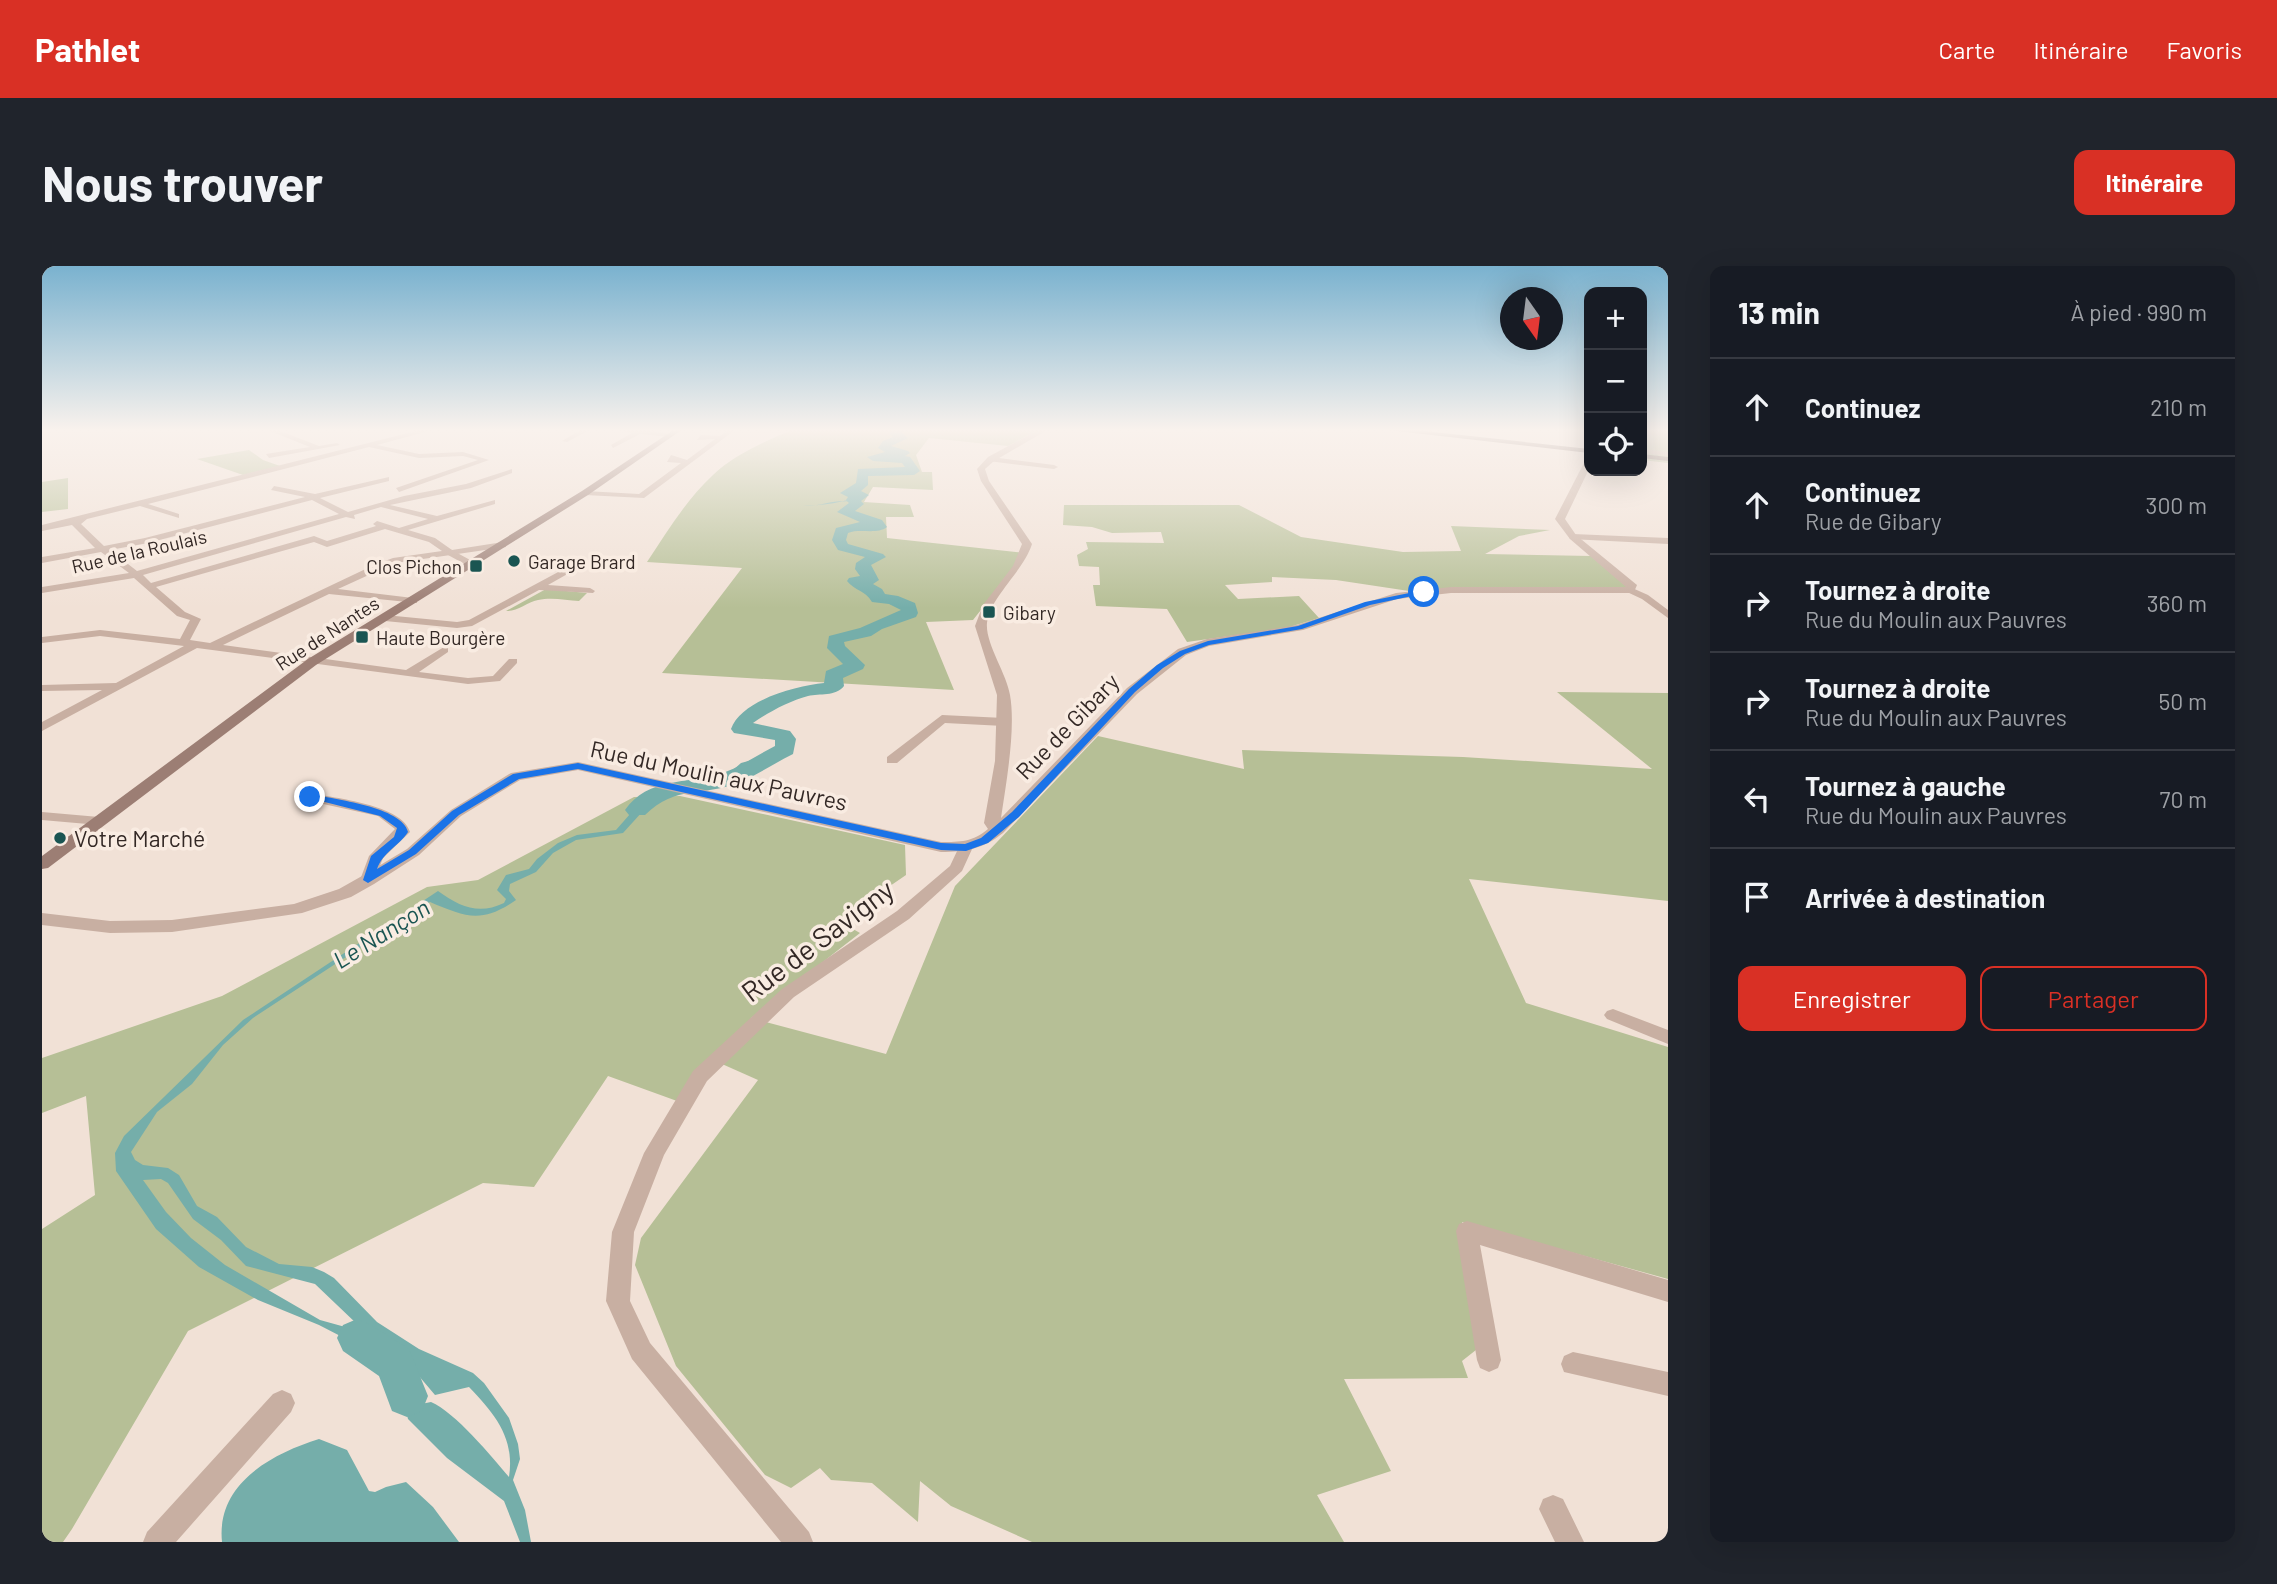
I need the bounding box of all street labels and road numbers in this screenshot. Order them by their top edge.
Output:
street label: Rue de la Roulais [69,524,209,578]
street label: Rue de Nantes [271,591,383,675]
street label: Rue de Gibary [1009,667,1125,785]
street label: Rue du Moulin aux Pauvres [588,734,850,816]
street label: Rue de Savigny [734,872,900,1008]

